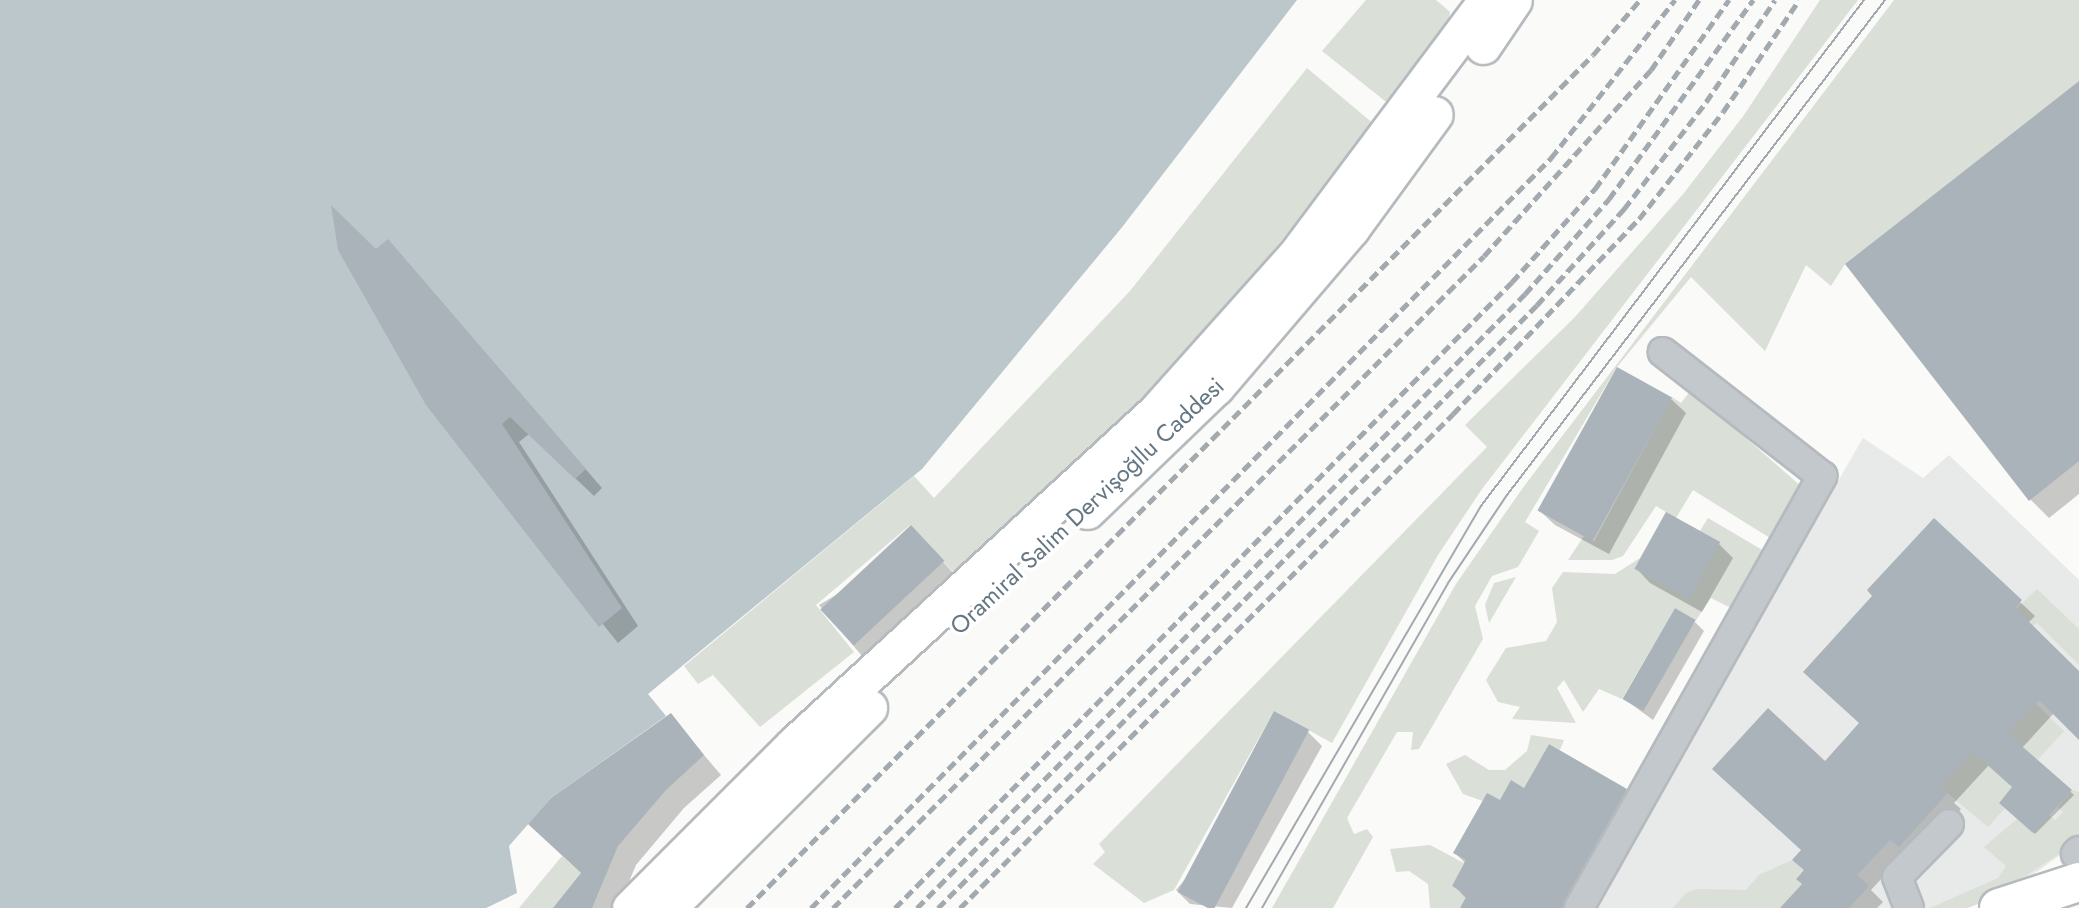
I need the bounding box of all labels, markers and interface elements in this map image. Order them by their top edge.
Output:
street label: Oramiral Salim Dervişoğllu Caddesi [944,371,1230,641]

